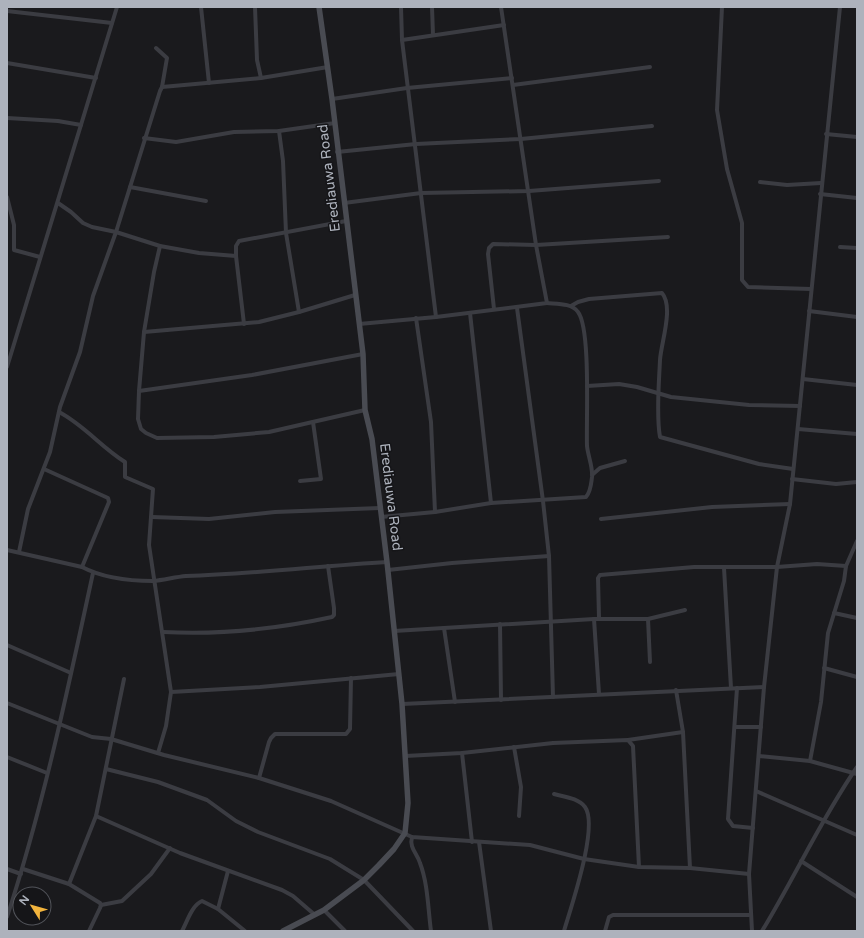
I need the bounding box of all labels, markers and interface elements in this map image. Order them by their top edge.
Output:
street label: Erediauwa Road [314,123,344,233]
street label: Erediauwa Road [376,442,406,552]
north arrow [12,886,52,926]
text: N [17,893,32,908]

